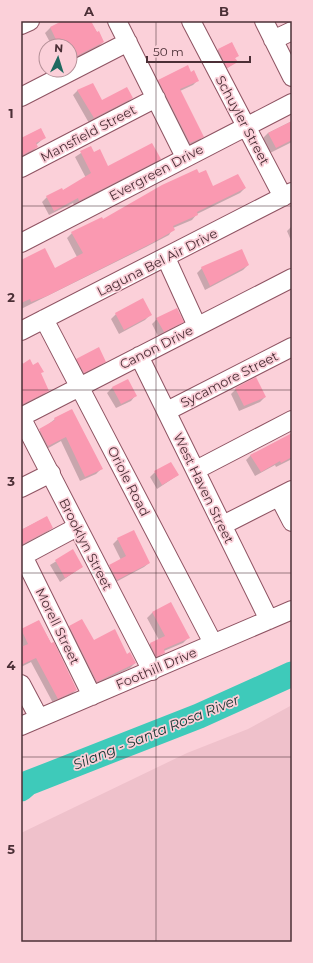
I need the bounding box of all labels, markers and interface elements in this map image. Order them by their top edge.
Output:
text: A [83,3,95,19]
text: B [219,3,229,19]
north arrow [38,38,78,78]
scale bar [147,38,250,64]
text: N [54,41,64,55]
text: 50 m [153,44,184,59]
street label: Schuyler Street [213,73,273,167]
street label: Mansfield Street [37,101,139,165]
text: 1 [8,105,14,121]
street label: Evergreen Drive [106,140,206,204]
street label: Laguna Bel Air Drive [94,225,220,299]
text: 2 [7,289,15,305]
street label: Canon Drive [117,322,195,372]
street label: Sycamore Street [178,347,280,411]
street label: West Haven Street [170,430,238,546]
street label: Oriole Road [105,443,153,519]
text: 3 [6,473,15,489]
street label: Brooklyn Street [56,495,116,593]
street label: Morell Street [33,585,83,667]
street label: Foothill Drive [113,644,199,692]
text: 4 [7,657,16,673]
water label: Silang - Santa Rosa River [70,690,242,774]
text: 5 [7,841,15,857]

